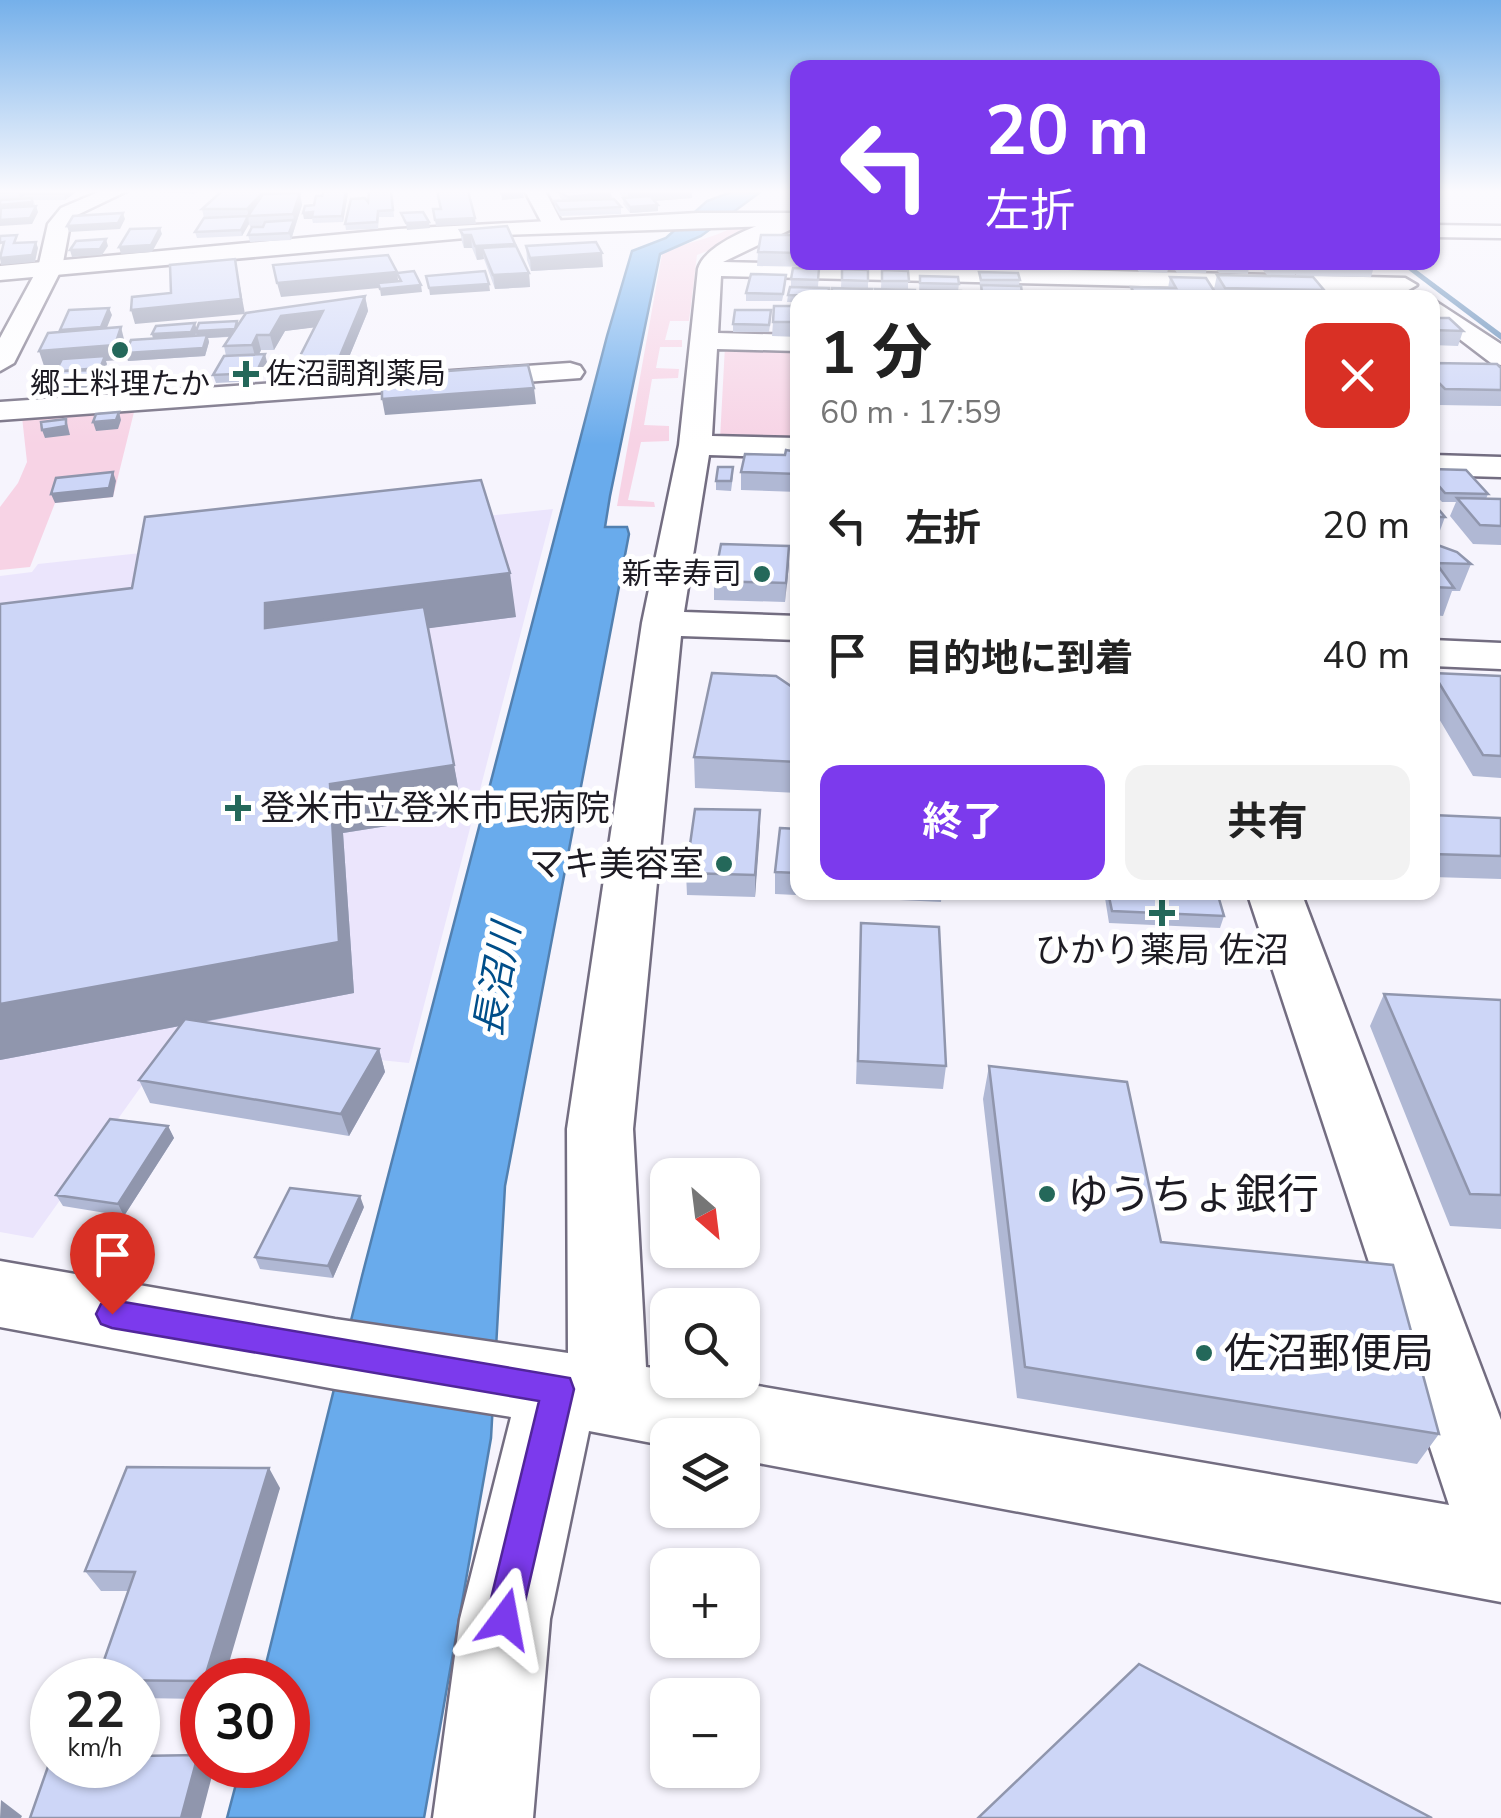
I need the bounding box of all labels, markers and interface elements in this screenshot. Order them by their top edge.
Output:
text: 20 m [985,83,1149,179]
icon: left [820,100,950,230]
text: 左折 [985,181,1075,242]
text: 1 分 [820,312,932,394]
button: close [1305,323,1410,428]
marker: 郷土料理たか [109,339,131,361]
place label: 佐沼調剤薬局 [266,354,446,395]
marker: 佐沼調剤薬局 [235,363,257,385]
place label: 郷土料理たか [30,364,210,405]
text: 60 m · 17:59 [820,391,1002,434]
icon: left [820,498,875,553]
text: 20 m [1322,500,1410,551]
text: 左折 [905,503,981,554]
place label: 新幸寿司 [622,554,742,595]
marker: 新幸寿司 [751,563,773,585]
icon: arrive [820,628,875,683]
text: 40 m [1322,630,1410,681]
text: 目的地に到着 [905,633,1133,684]
button: 終了 [820,765,1105,880]
button: 共有 [1125,765,1410,880]
place label: 登米市立登米市民病院 [260,785,610,832]
marker: 登米市立登米市民病院 [225,795,251,821]
place label: マキ美容室 [529,841,704,888]
marker: マキ美容室 [713,853,735,875]
marker: ひかり薬局 佐沼 [1151,902,1173,924]
water label: 長沼川 [462,916,533,1041]
place label: ひかり薬局 佐沼 [1035,927,1289,974]
north arrow [650,1158,760,1268]
map controls [650,1158,760,1788]
place label: ゆうちょ銀行 [1067,1167,1319,1224]
marker: ゆうちょ銀行 [1036,1183,1058,1205]
pin [70,1212,155,1315]
icon: arrive [85,1227,140,1282]
button: search [650,1288,760,1398]
place label: 佐沼郵便局 [1224,1326,1434,1383]
marker: 佐沼郵便局 [1193,1342,1215,1364]
button: layers [650,1418,760,1528]
button: + [650,1548,760,1658]
position arrow [453,1567,557,1671]
speed limit sign: 30 [180,1658,310,1788]
text: 22 [65,1676,125,1745]
button: − [650,1678,760,1788]
text: km/h [67,1731,123,1765]

